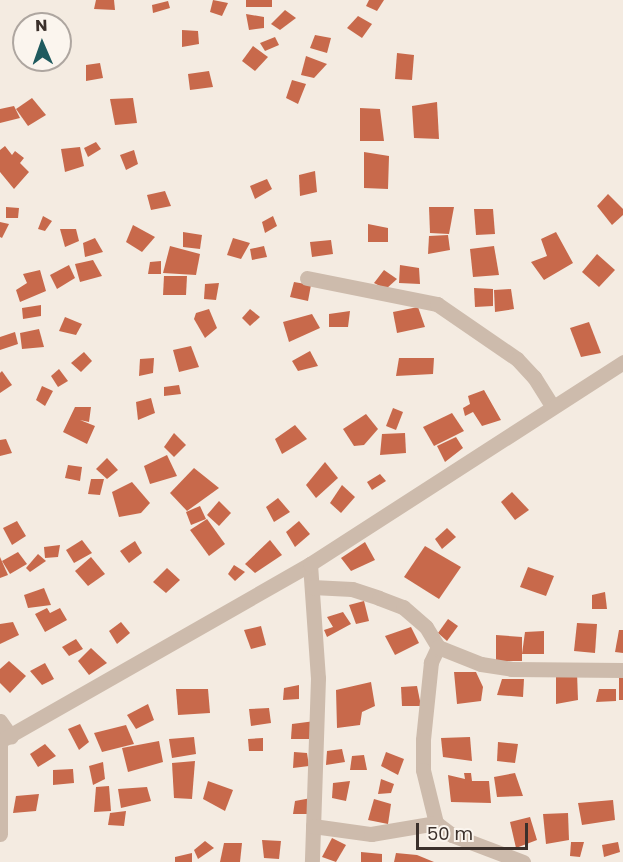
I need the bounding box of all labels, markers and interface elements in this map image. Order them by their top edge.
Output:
north arrow [12,12,72,72]
text: N [35,14,48,37]
scale bar [419,811,532,849]
text: 50 m [427,821,473,846]

